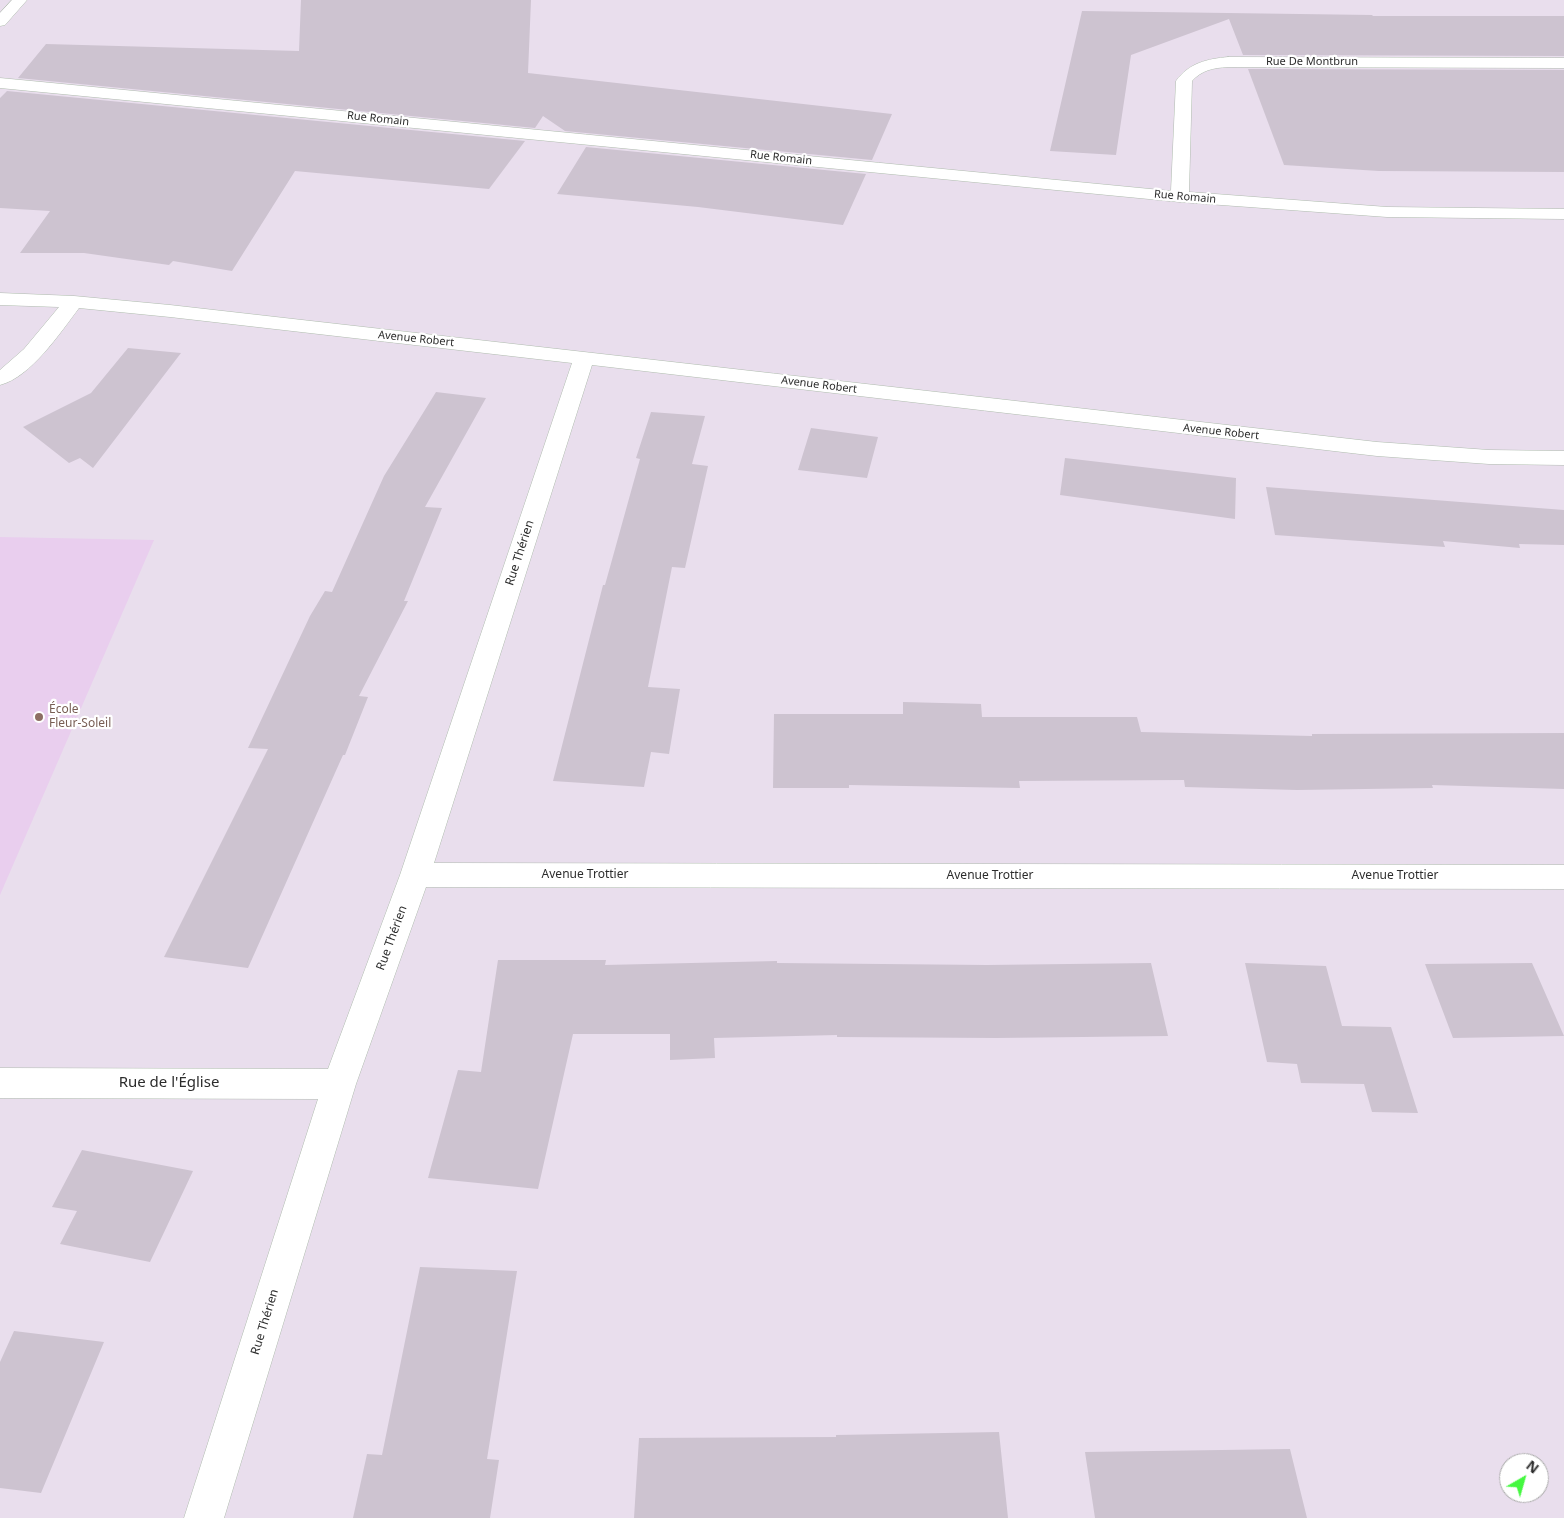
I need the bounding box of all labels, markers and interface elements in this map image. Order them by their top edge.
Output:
street label: Rue De Montbrun [1266,55,1358,69]
street label: Rue Romain [346,109,410,129]
street label: Rue Romain [749,148,813,168]
street label: Rue Romain [1153,188,1217,206]
street label: Avenue Robert [377,328,455,350]
street label: Avenue Robert [780,374,858,396]
street label: Avenue Robert [1182,421,1260,443]
street label: Rue Thérien [503,519,537,587]
place label: École Fleur-Soleil [49,703,111,731]
marker: École Fleur-Soleil [33,711,45,723]
street label: Avenue Trottier [542,868,628,882]
street label: Avenue Trottier [947,869,1033,883]
street label: Avenue Trottier [1352,869,1438,883]
street label: Rue Thérien [374,904,410,972]
street label: Rue de l'Église [119,1074,219,1092]
street label: Rue Thérien [248,1287,282,1357]
north arrow [1499,1453,1549,1503]
text: N [1523,1456,1543,1478]

